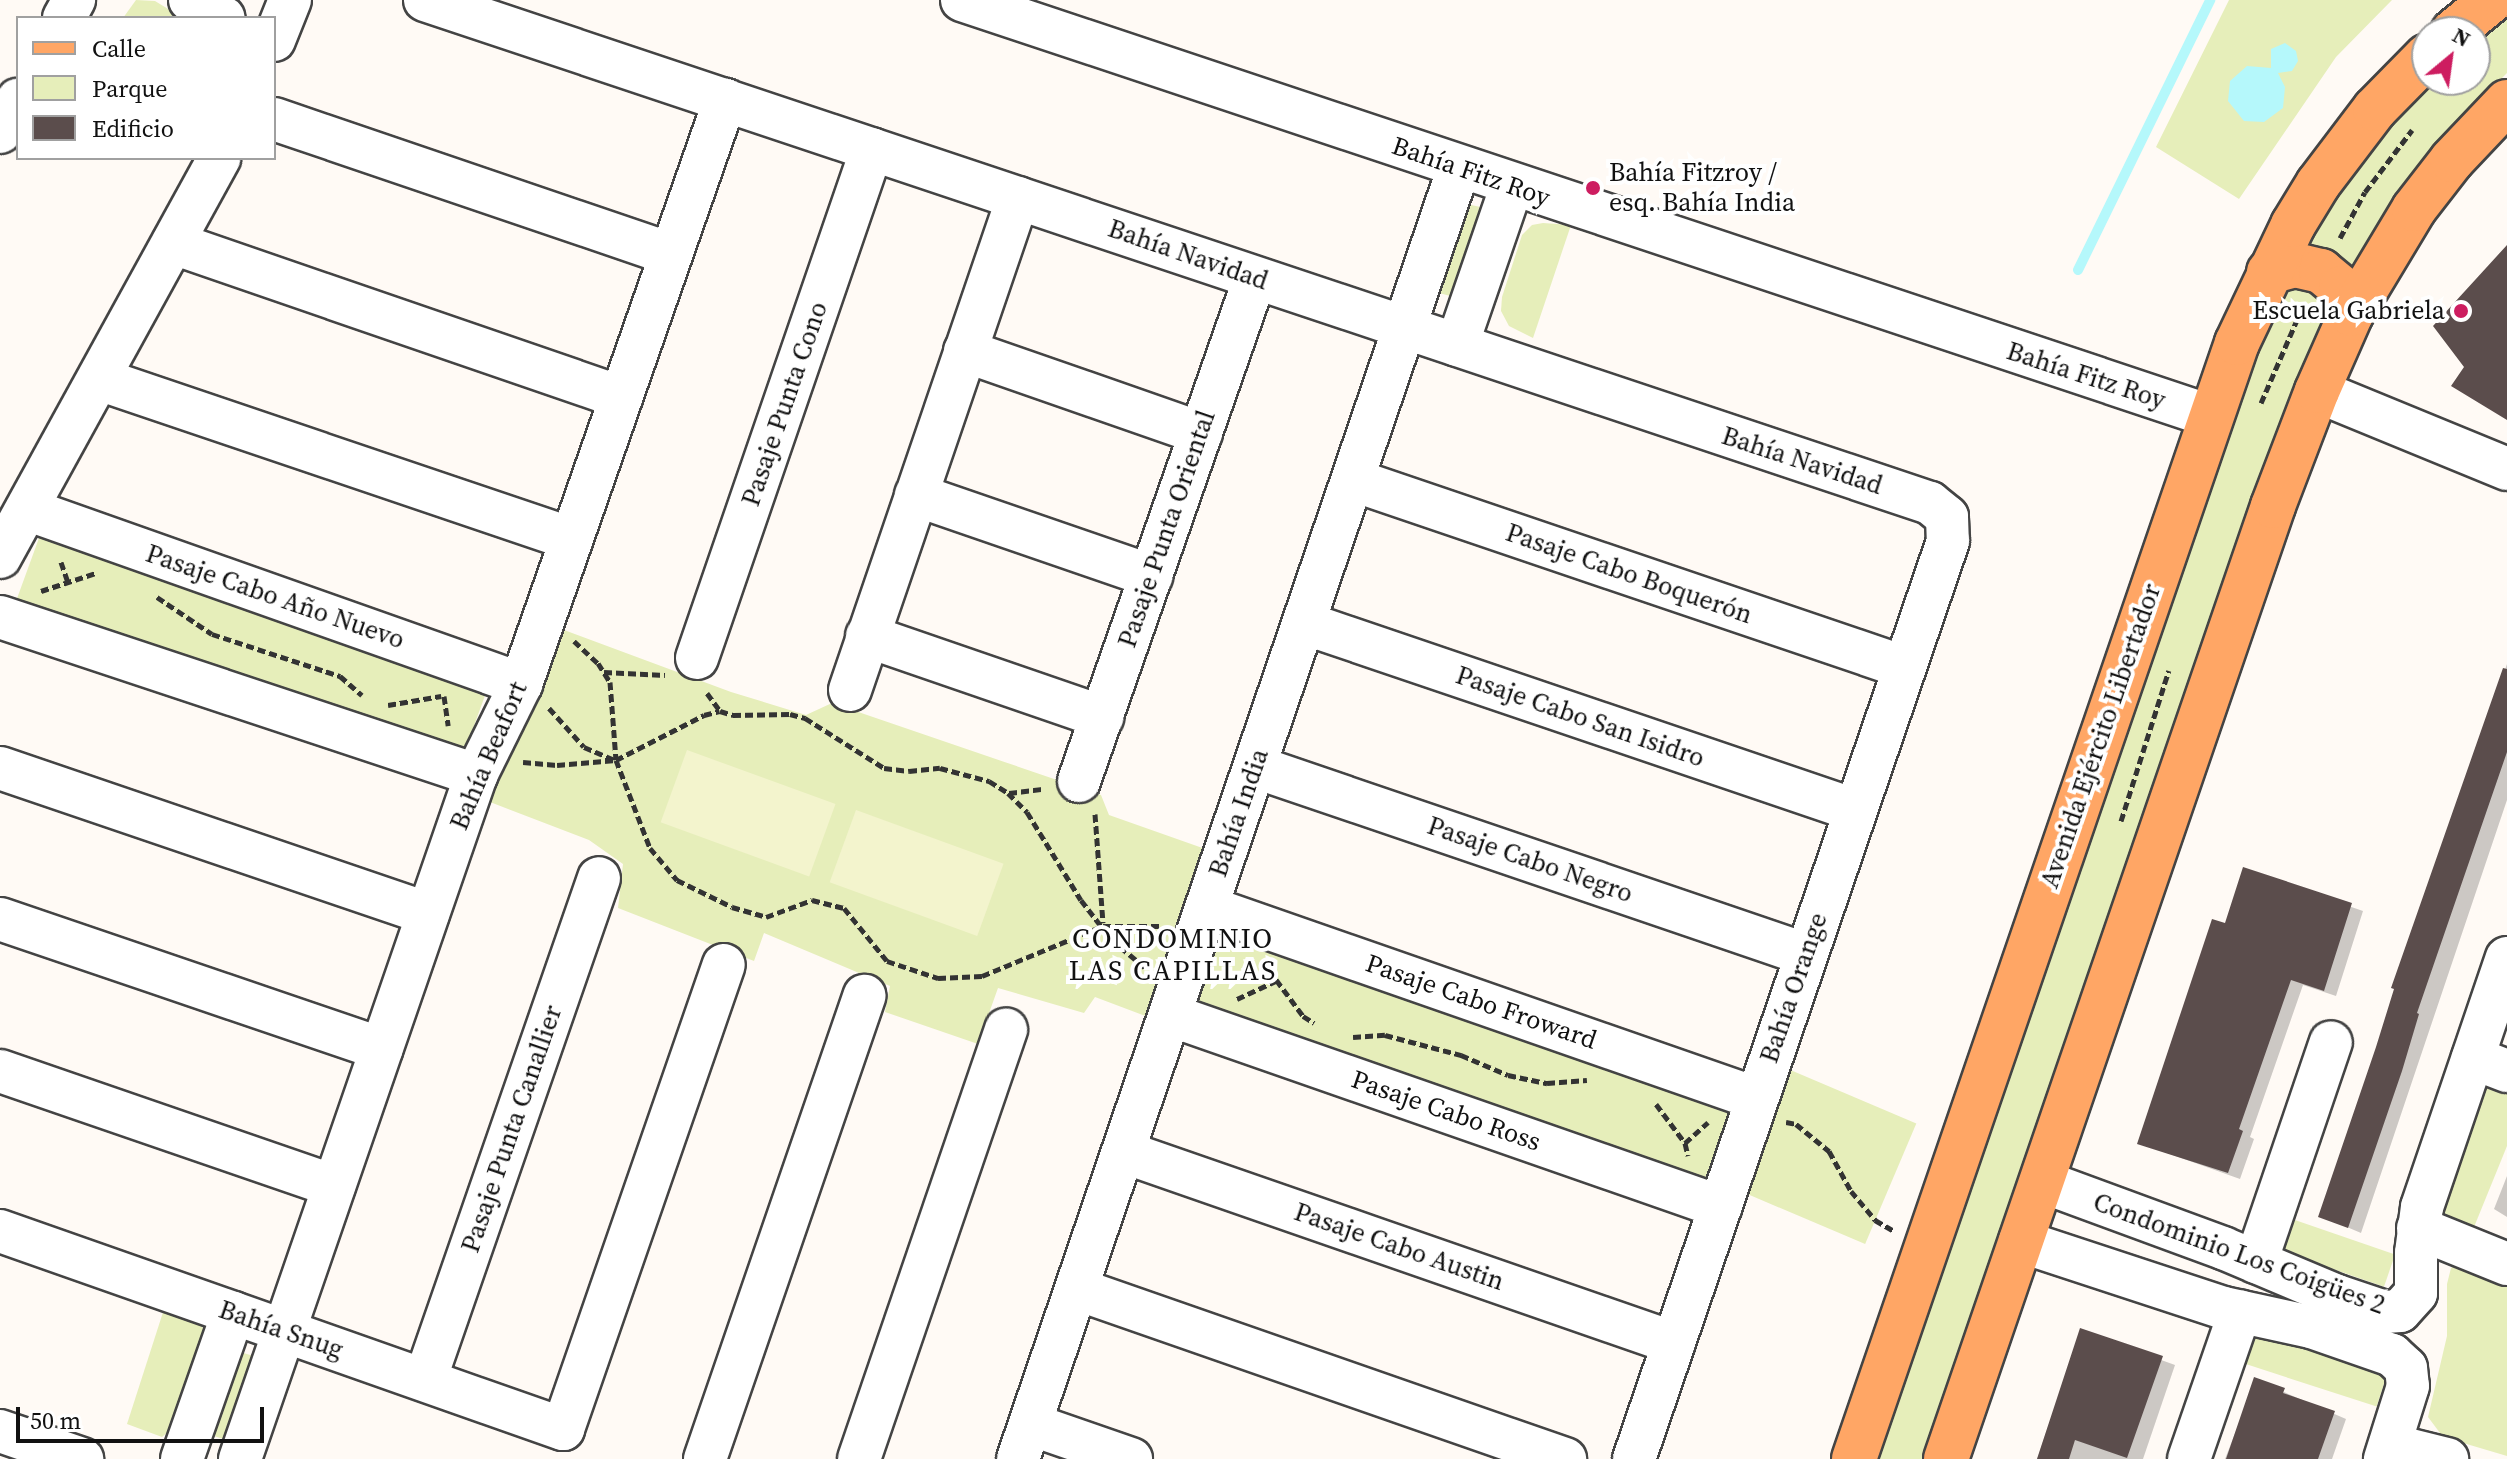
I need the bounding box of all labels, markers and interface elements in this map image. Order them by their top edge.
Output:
legend [16,16,276,160]
north arrow [2411,16,2491,96]
text: N [2447,20,2476,54]
text: Calle [92,32,146,65]
text: Parque [92,72,168,105]
text: Edificio [92,112,174,145]
street label: Bahía Fitz Roy [1388,130,1554,214]
place label: Bahía Fitzroy / esq. Bahía India [1609,157,1795,218]
marker: Bahía Fitzroy / esq. Bahía India [1584,179,1602,197]
street label: Bahía Navidad [1104,213,1272,297]
place label: Escuela Gabriela [2252,295,2445,327]
street label: Pasaje Punta Cono [735,298,835,510]
marker: Escuela Gabriela [2452,302,2470,320]
street label: Bahía Fitz Roy [2003,336,2169,416]
street label: Pasaje Punta Oriental [1112,406,1222,652]
street label: Bahía Navidad [1718,420,1886,502]
street label: Pasaje Cabo Boquerón [1502,517,1756,631]
street label: Pasaje Cabo Año Nuevo [142,538,408,656]
street label: Avenida Ejército Libertador [2034,580,2168,892]
street label: Pasaje Cabo San Isidro [1452,660,1708,774]
street label: Bahía Beafort [444,677,534,835]
street label: Bahía India [1203,745,1275,881]
street label: Pasaje Cabo Negro [1423,810,1637,910]
street label: Bahía Orange [1754,909,1834,1067]
district label: CONDOMINIO LAS CAPILLAS [1069,921,1277,987]
street label: Pasaje Cabo Froward [1361,948,1601,1056]
street label: Pasaje Punta Canallier [455,1001,569,1257]
street label: Pasaje Cabo Ross [1347,1064,1545,1158]
street label: Condominio Los Coigües 2 [2089,1187,2389,1321]
street label: Pasaje Cabo Austin [1290,1196,1508,1298]
street label: Bahía Snug [215,1294,347,1366]
scale bar [20,1391,268,1441]
text: 50 m [30,1404,81,1437]

